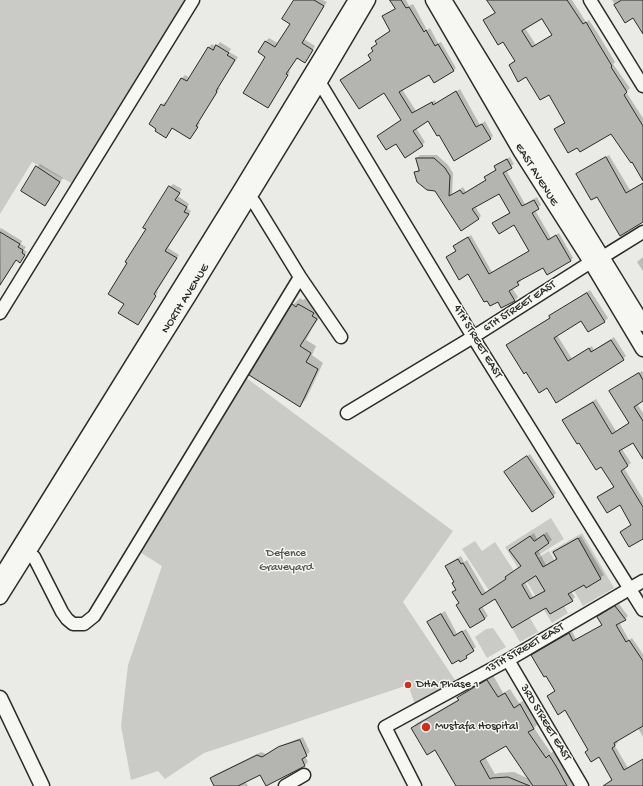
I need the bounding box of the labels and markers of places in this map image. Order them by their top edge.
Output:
place label: DHA Phase 1 [416,678,479,692]
marker: DHA Phase 1 [403,680,413,690]
place label: Mustafa Hospital [435,720,518,734]
marker: Mustafa Hospital [420,721,432,733]

